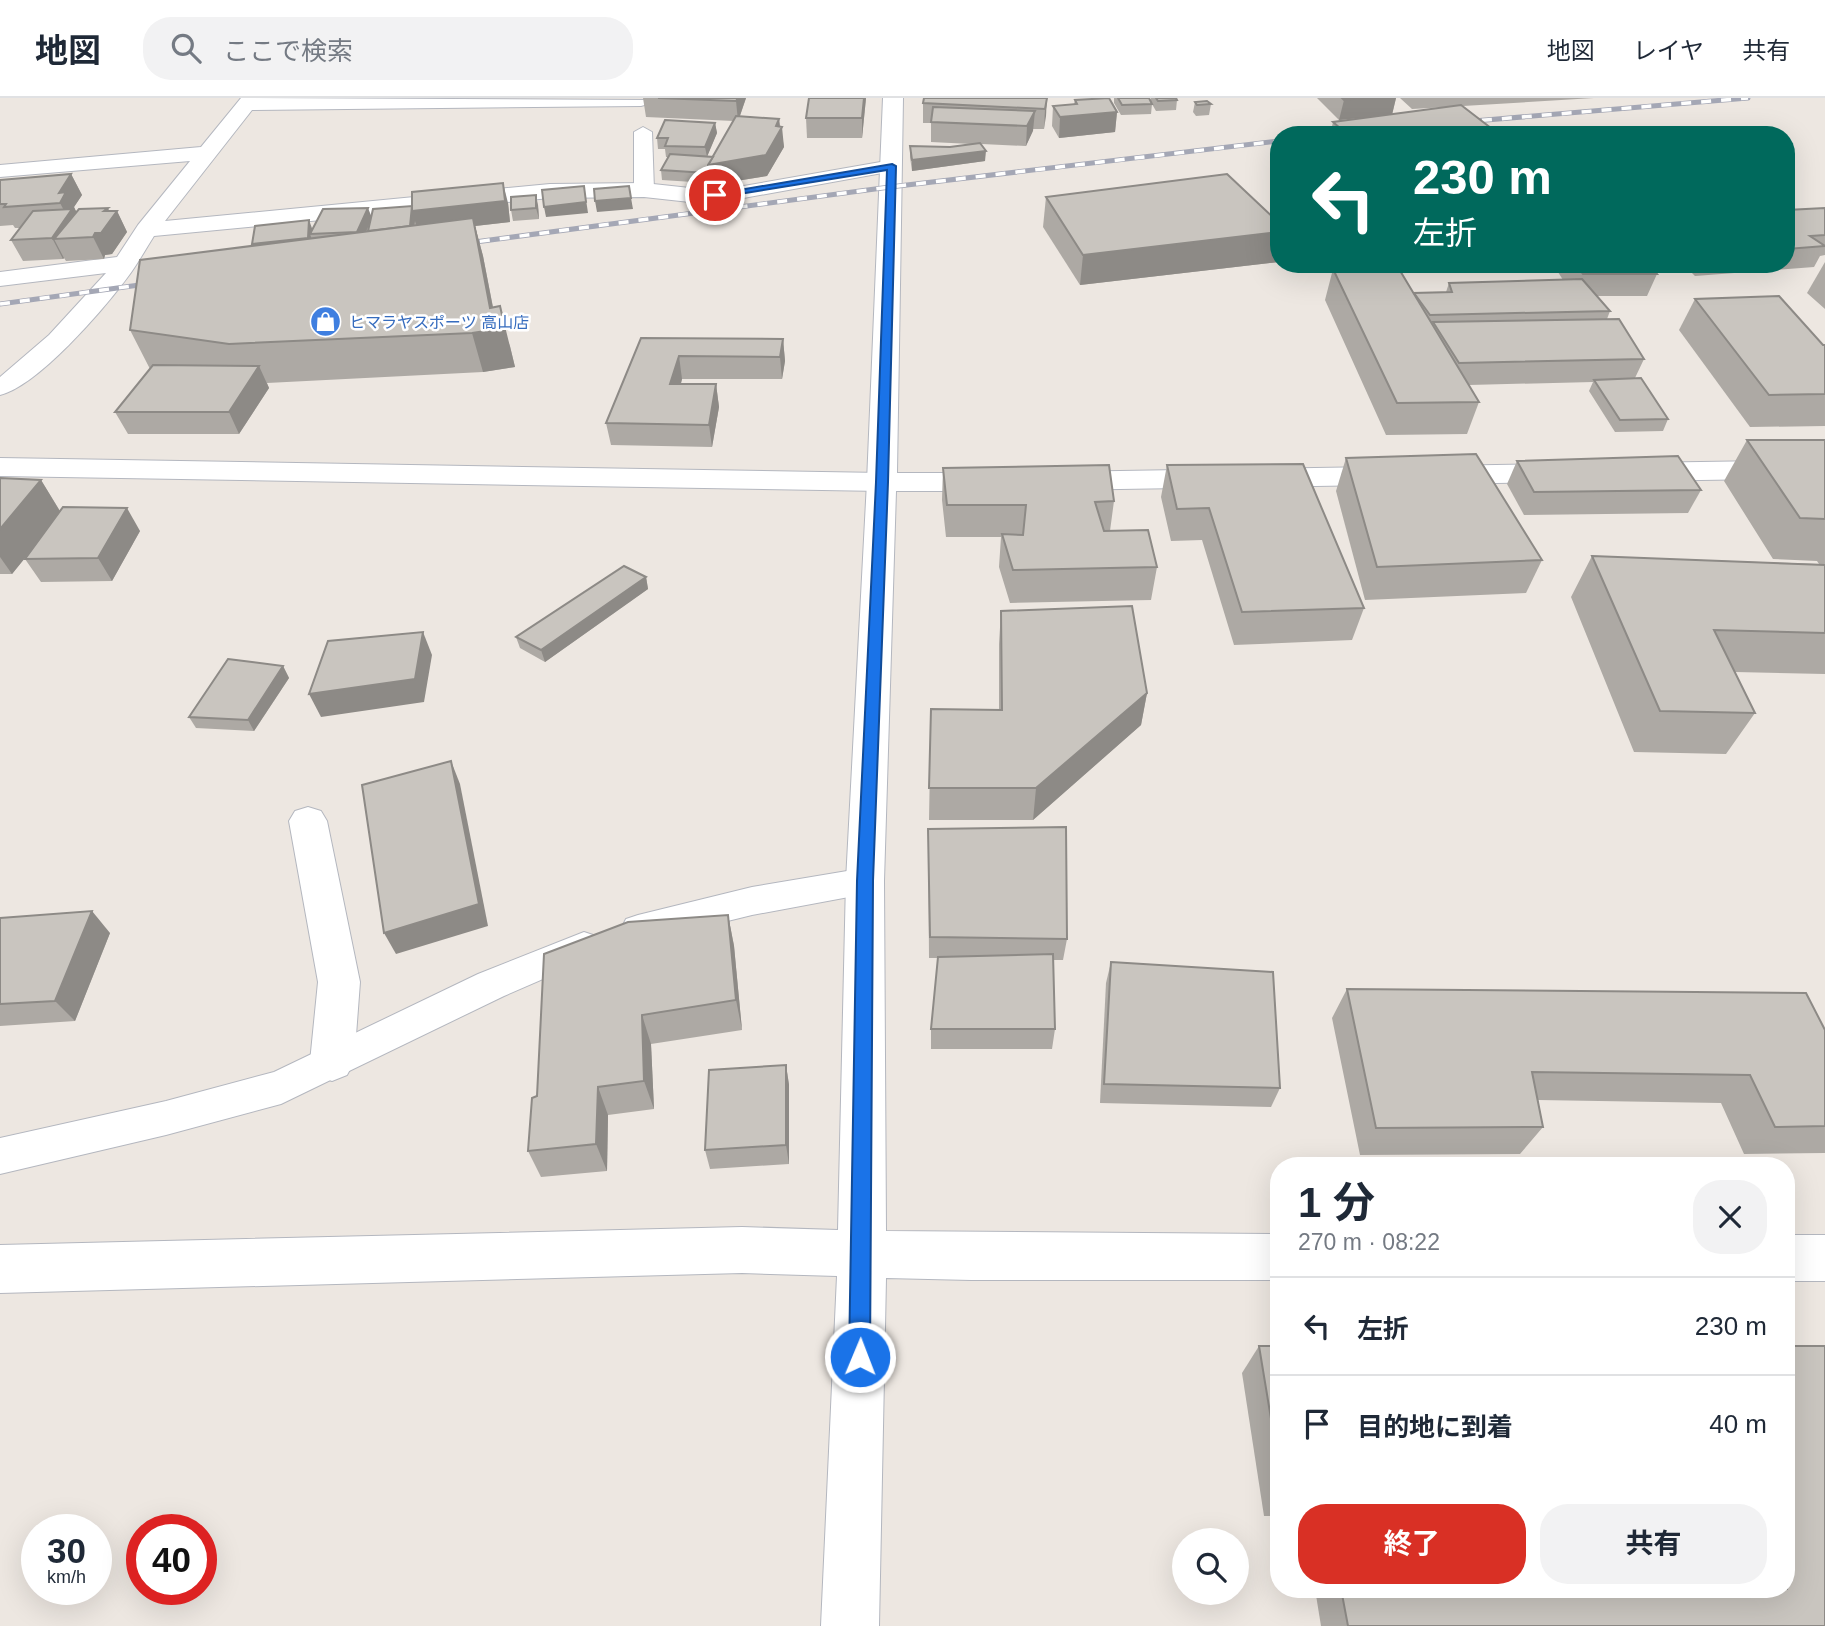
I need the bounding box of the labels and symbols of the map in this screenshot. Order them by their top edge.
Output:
pin [685,165,745,225]
shop icon: ヒマラヤスポーツ 高山店 [309,305,343,339]
place label: ヒマラヤスポーツ 高山店 [349,314,529,331]
position arrow [823,1320,897,1394]
speed limit sign: 40 [126,1514,217,1605]

